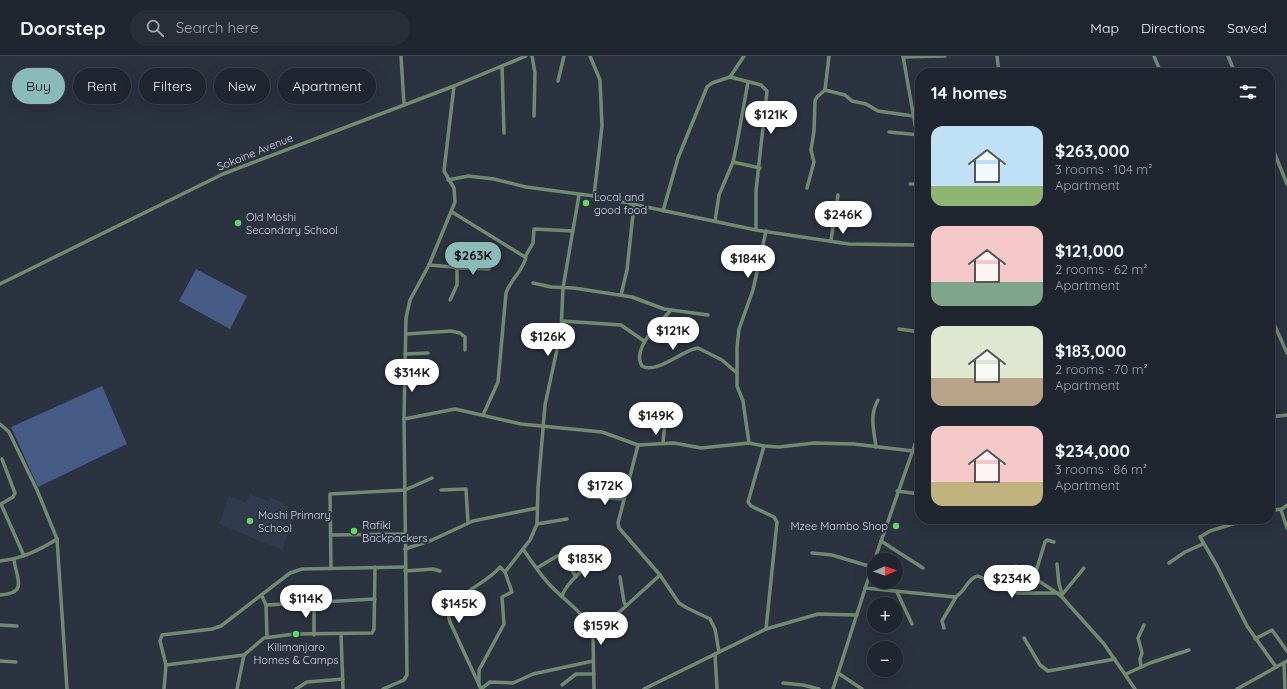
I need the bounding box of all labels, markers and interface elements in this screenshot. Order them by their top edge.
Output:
search box [130,10,410,46]
text: Doorstep [20,16,106,40]
icon: search [144,17,166,39]
text: Search here [176,18,258,37]
text: Map [1090,19,1119,37]
text: Directions [1141,19,1205,37]
text: Saved [1227,19,1267,37]
chip: Buy [12,68,65,104]
chip: Rent [73,68,131,104]
chip: Filters [139,68,206,104]
chip: New [214,68,270,104]
chip: Apartment [278,68,376,104]
icon: filters [1237,81,1259,103]
text: 14 homes [931,82,1007,103]
pin: $121K [743,101,799,135]
text: $121K [754,106,788,122]
street label: Sokoine Avenue [215,130,295,174]
text: $263,000 [1055,140,1129,161]
icon: home [963,142,1011,190]
text: 3 rooms · 104 m² [1055,161,1152,177]
text: Apartment [1055,177,1120,193]
place label: Local and good food [594,190,647,217]
marker: Local and good food [581,198,591,208]
pin: $246K [815,201,871,235]
text: $246K [824,206,862,222]
place label: Old Moshi Secondary School [246,210,338,237]
marker: Old Moshi Secondary School [233,218,243,228]
text: $121,000 [1055,240,1124,261]
pin: $263K [445,242,501,276]
icon: home [963,242,1011,290]
pin: $184K [720,245,776,279]
text: $263K [454,247,492,263]
text: $184K [730,250,766,266]
text: 2 rooms · 62 m² [1055,261,1147,277]
text: Apartment [1055,277,1120,293]
pin: $121K [645,317,701,351]
text: $121K [656,322,690,338]
pin: $126K [520,323,576,357]
text: $126K [530,328,566,344]
text: $183,000 [1055,340,1126,361]
icon: home [963,342,1011,390]
pin: $314K [384,359,440,393]
text: 2 rooms · 70 m² [1055,361,1148,377]
text: $314K [394,364,430,380]
text: Apartment [1055,377,1120,393]
pin: $149K [628,402,684,436]
text: $149K [638,407,674,423]
text: $234,000 [1055,440,1130,461]
icon: home [963,442,1011,490]
text: 3 rooms · 86 m² [1055,461,1147,477]
pin: $172K [577,472,633,506]
text: $172K [587,477,623,493]
text: Apartment [1055,477,1120,493]
place label: Moshi Primary School [258,508,331,535]
marker: Moshi Primary School [245,516,255,526]
place label: Rafiki Backpackers [362,518,428,545]
place label: Mzee Mambo Shop [790,519,888,533]
marker: Mzee Mambo Shop [891,521,901,531]
marker: Rafiki Backpackers [349,526,359,536]
pin: $183K [557,545,613,579]
text: $183K [567,550,603,566]
north arrow [867,553,903,589]
map controls [867,553,903,677]
pin: $234K [984,565,1040,599]
text: $234K [993,570,1031,586]
pin: $114K [278,585,334,619]
text: $114K [289,590,323,606]
pin: $145K [431,590,487,624]
text: $145K [441,595,477,611]
button: + [867,597,903,633]
pin: $159K [573,612,629,646]
text: $159K [583,617,619,633]
marker: Kilimanjaro Homes & Camps [291,629,301,639]
place label: Kilimanjaro Homes & Camps [253,640,339,667]
button: − [867,641,903,677]

